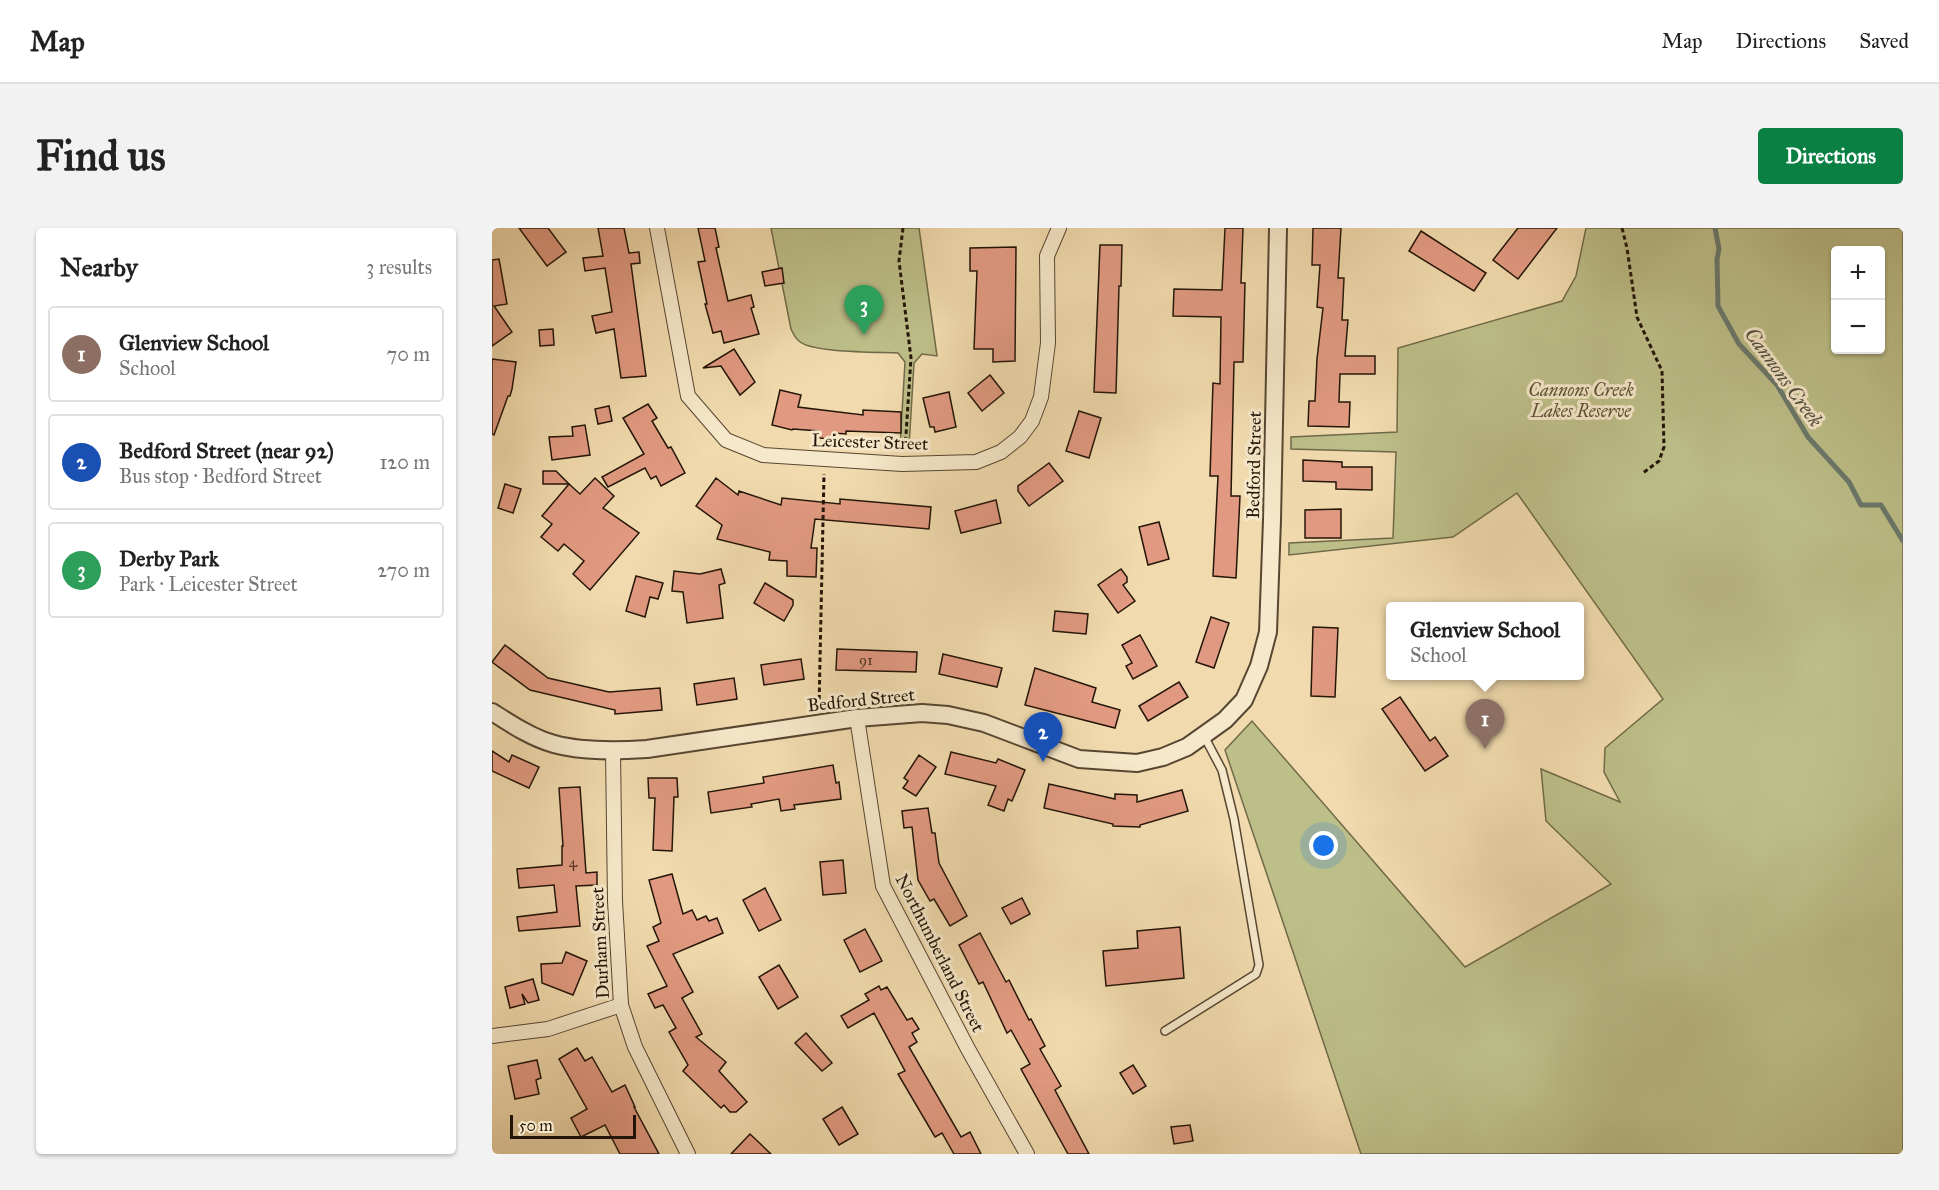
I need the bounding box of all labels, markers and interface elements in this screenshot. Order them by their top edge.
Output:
text: Map [30,24,85,59]
text: Map [1662,28,1703,54]
text: Directions [1736,28,1826,54]
text: Saved [1859,28,1909,54]
button: Directions [1758,128,1903,184]
text: Find us [36,130,166,182]
map controls [1831,246,1885,354]
button: + [1831,246,1885,300]
text: Nearby [60,251,138,283]
text: 3 results [366,255,432,279]
pin: 3 [844,285,884,335]
button: − [1831,300,1885,354]
water label: Cannons Creek [1740,323,1828,431]
text: Glenview School [119,329,269,356]
text: 1 [78,342,85,366]
text: 70 m [387,342,430,366]
text: School [119,356,176,380]
park label: Cannons Creek Lakes Reserve [1528,379,1634,422]
street label: Bedford Street [1242,410,1266,519]
street label: Leicester Street [811,429,929,455]
text: Bedford Street (near 92) [119,437,334,464]
text: 2 [77,450,86,474]
text: 120 m [379,450,430,474]
text: Bus stop · Bedford Street [119,464,322,488]
text: Derby Park [119,545,219,572]
text: 3 [78,558,86,582]
text: 270 m [377,558,430,582]
text: Park · Leicester Street [119,572,298,596]
popup [1386,602,1584,680]
text: Glenview School [1410,616,1560,643]
text: School [1410,643,1467,667]
house number: 91 [859,651,873,669]
street label: Bedford Street [806,683,916,717]
pin: 1 [1466,700,1504,749]
pin: 2 [1024,712,1062,762]
your location [1309,831,1338,860]
house number: 4 [569,853,578,871]
street label: Northumberland Street [891,870,990,1036]
street label: Durham Street [586,886,614,999]
scale bar [510,1112,636,1140]
text: 50 m [519,1116,553,1135]

